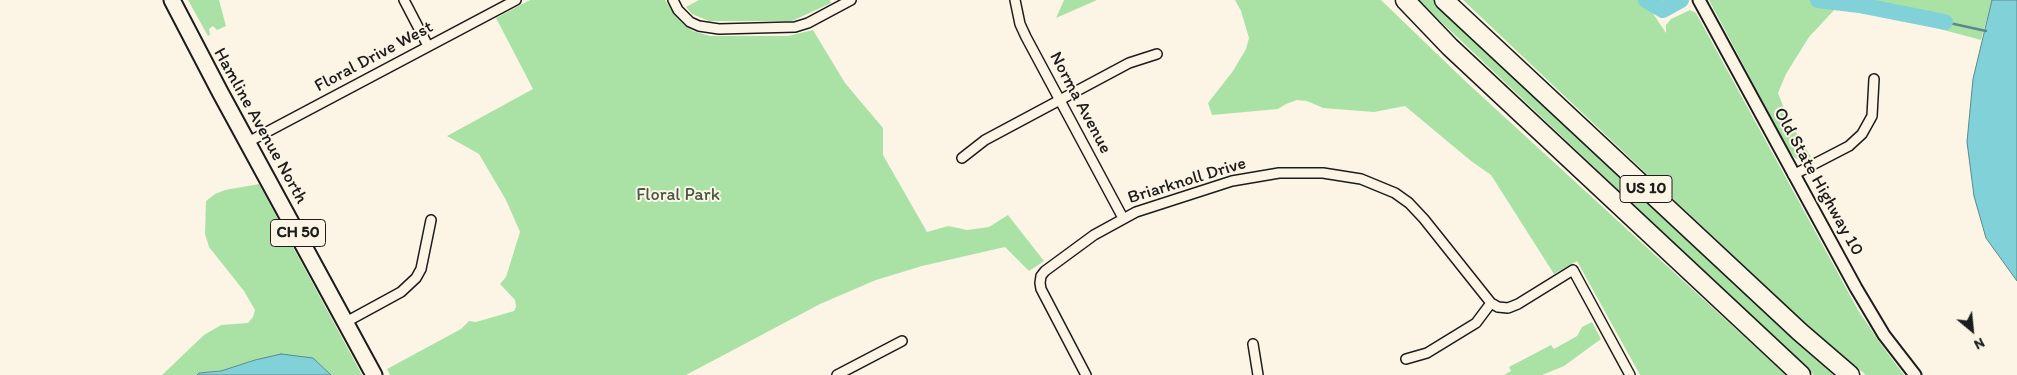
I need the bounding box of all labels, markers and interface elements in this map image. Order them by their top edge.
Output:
street label: Floral Drive West [311,17,437,97]
street label: Hamline Avenue North [208,44,312,208]
street label: Norma Avenue [1044,48,1116,158]
street label: Old State Highway 10 [1768,104,1868,260]
street label: Briarknoll Drive [1125,153,1249,209]
road number: US 10 [1620,175,1672,202]
park label: Floral Park [636,184,720,206]
road number: CH 50 [270,220,326,247]
north arrow [1947,305,1997,355]
text: N [1971,334,1987,353]

